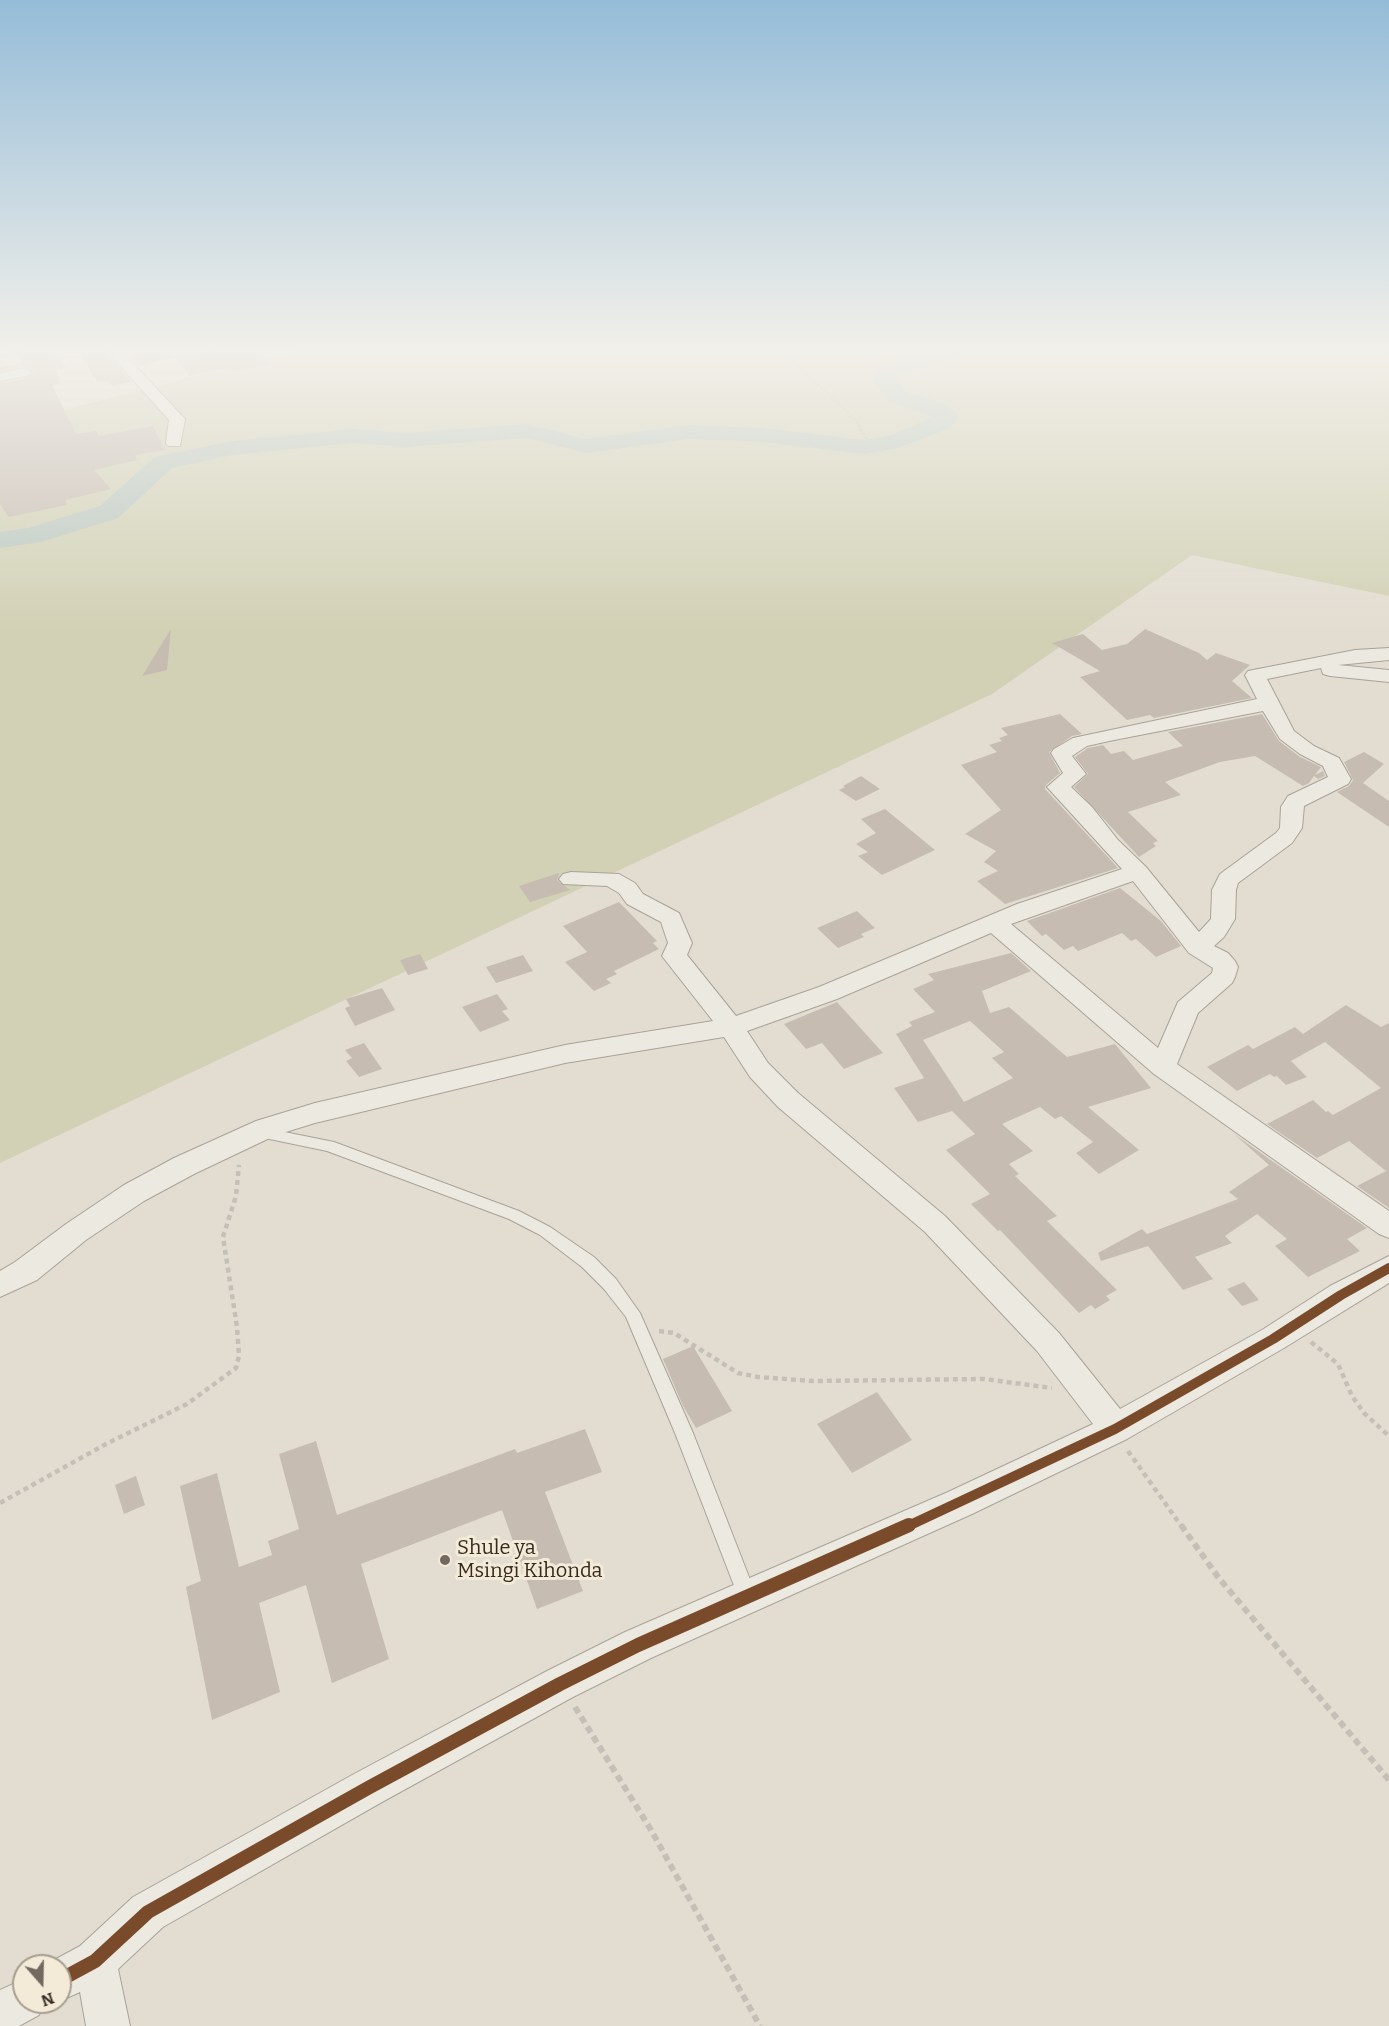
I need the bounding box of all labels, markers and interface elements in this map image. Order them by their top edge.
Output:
place label: Shule ya Msingi Kihonda [457,1536,602,1583]
marker: Shule ya Msingi Kihonda [438,1553,452,1567]
north arrow [12,1954,72,2014]
text: N [39,1988,57,2011]

